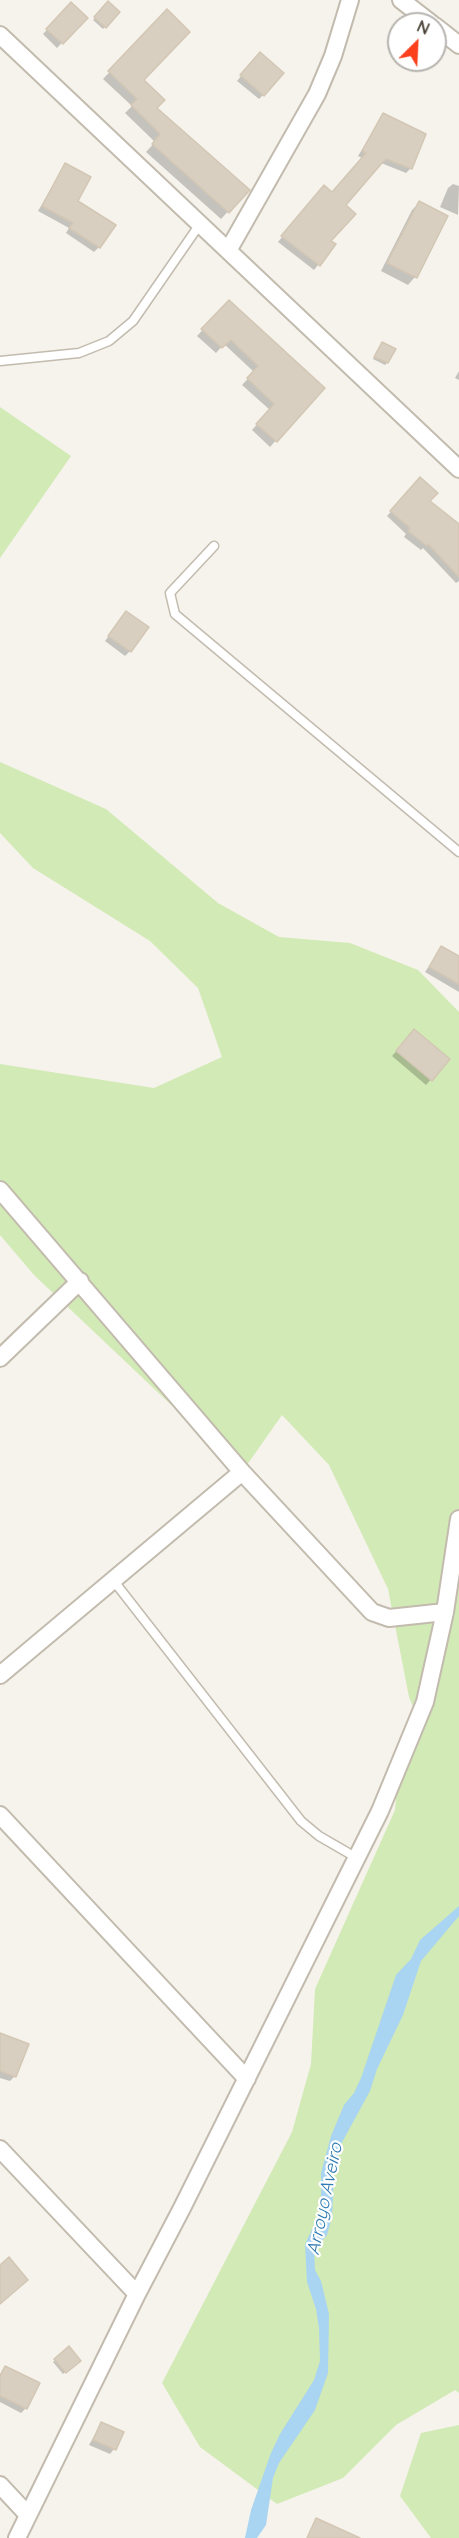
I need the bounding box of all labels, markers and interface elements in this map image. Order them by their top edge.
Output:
north arrow [387,12,447,72]
text: N [414,16,433,39]
water label: Arroyo Aveiro [303,2141,347,2257]

